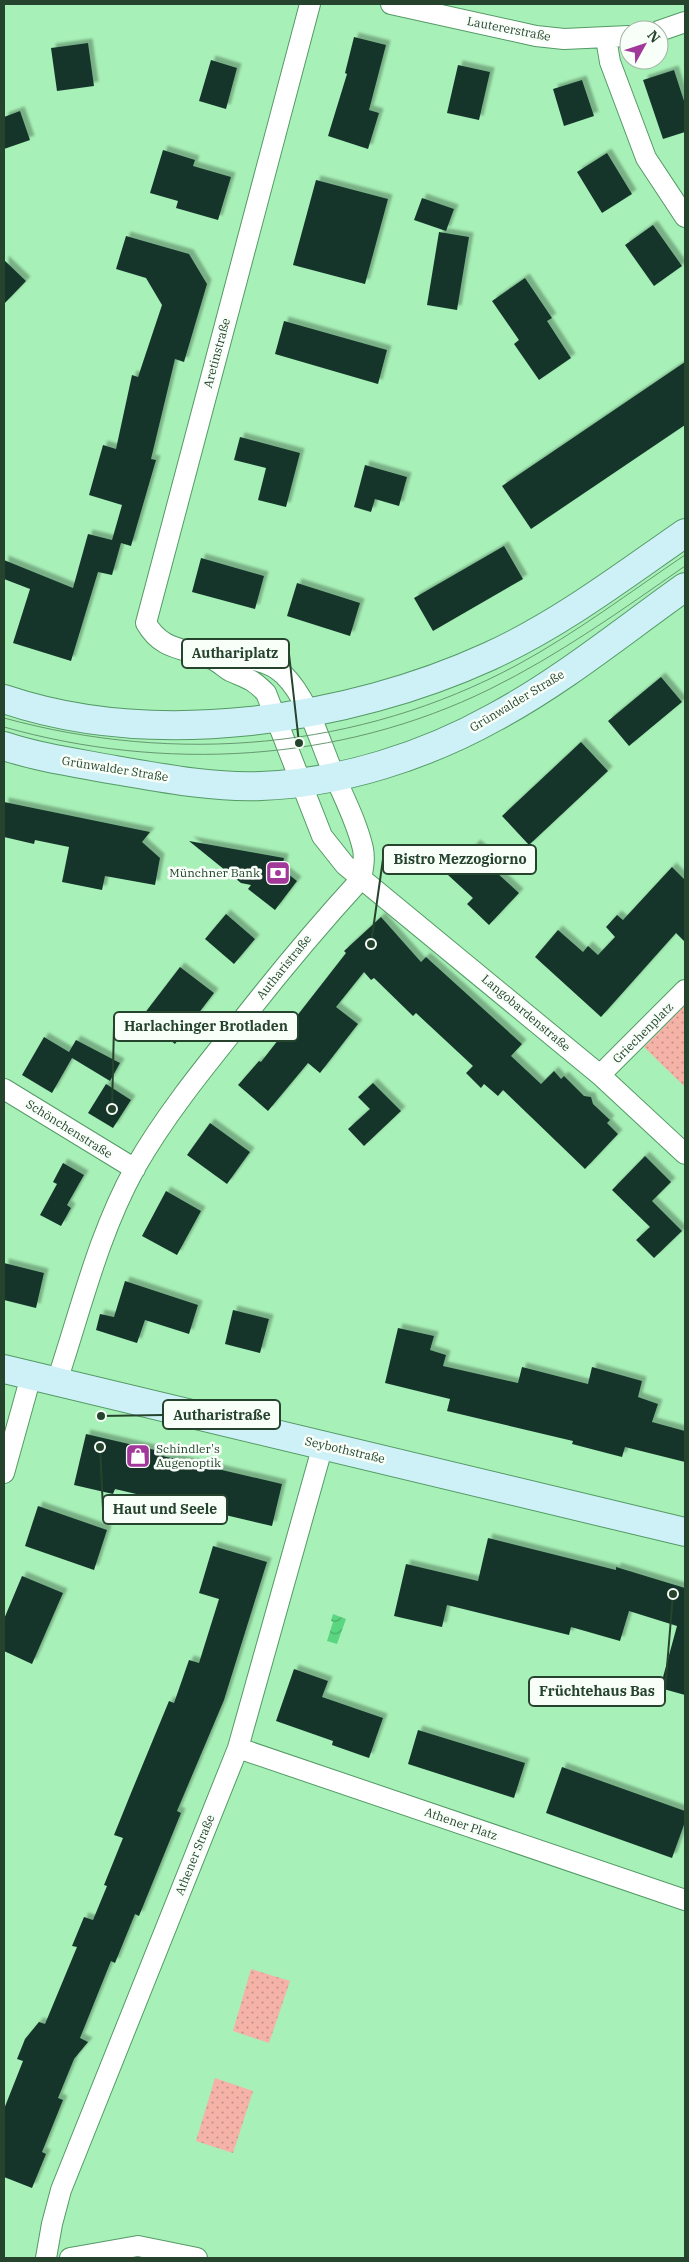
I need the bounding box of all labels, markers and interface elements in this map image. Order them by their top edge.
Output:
street label: Lautererstraße [466,13,552,44]
north arrow [619,20,669,70]
text: N [644,27,664,47]
street label: Aretinstraße [200,316,233,389]
callout: Authariplatz [182,639,289,668]
text: Authariplatz [192,644,278,662]
street label: Grünwalder Straße [467,666,567,735]
street label: Grünwalder Straße [61,753,169,784]
callout: Bistro Mezzogiorno [383,845,536,874]
text: Bistro Mezzogiorno [393,850,527,868]
bank icon: Münchner Bank [265,860,291,886]
place label: Münchner Bank [169,865,260,880]
street label: Autharistraße [253,931,314,1002]
street label: Langobardenstraße [479,971,574,1054]
street label: Griechenplatz [609,999,676,1066]
callout: Harlachinger Brotladen [114,1012,298,1041]
text: Harlachinger Brotladen [124,1017,288,1035]
street label: Schönchenstraße [23,1096,115,1161]
callout: Autharistraße [163,1400,280,1429]
text: Autharistraße [173,1406,271,1424]
street label: Seybothstraße [304,1433,387,1466]
place label: Schindler's Augenoptik [156,1441,221,1470]
shop icon: Schindler's Augenoptik [125,1443,151,1469]
callout: Haut und Seele [103,1495,227,1524]
text: Haut und Seele [113,1500,217,1518]
callout: Früchtehaus Bas [529,1677,665,1706]
text: Früchtehaus Bas [539,1682,655,1700]
street label: Athener Platz [423,1804,500,1843]
street label: Athener Straße [172,1812,218,1897]

